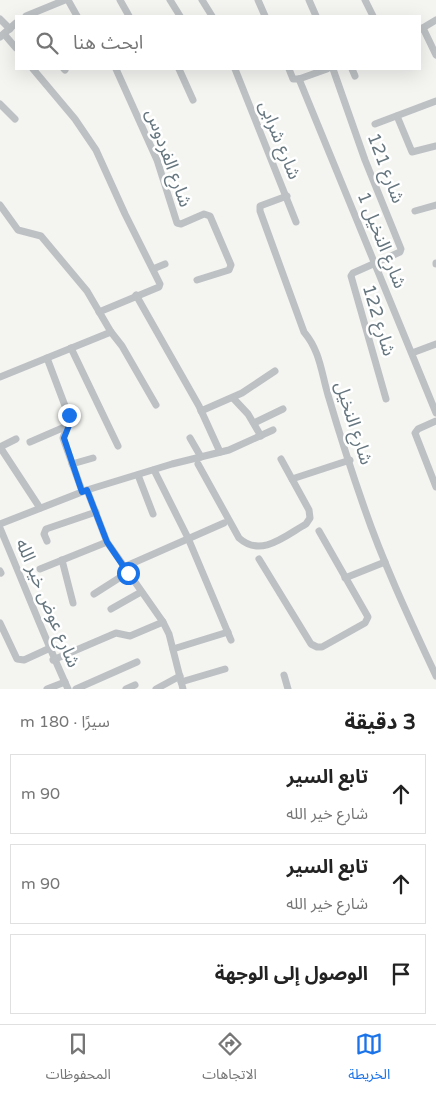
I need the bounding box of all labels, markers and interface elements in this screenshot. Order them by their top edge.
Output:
search box [15,15,421,70]
icon: search [33,29,61,57]
text: ابحث هنا [73,32,143,54]
street label: شارع شرابى [251,97,306,184]
street label: شارع الفردوس [138,106,197,211]
street label: شارع 121 [360,130,409,207]
street label: شارع النخيل 1 [350,188,411,293]
street label: شارع 122 [355,282,400,359]
street label: شارع النخيل [327,379,378,468]
route end [58,404,81,427]
street label: شارع عوض خير الله [8,535,85,672]
route start [117,562,140,585]
text: 3 دقيقة [345,710,416,735]
text: سيرًا · 180 m [20,712,110,732]
text: تابع السير [287,766,368,788]
icon: ahead [387,780,415,808]
text: 90 m [21,784,60,804]
text: شارع خير الله [286,804,368,824]
text: تابع السير [287,856,368,878]
icon: ahead [387,870,415,898]
text: 90 m [21,874,60,894]
text: شارع خير الله [286,894,368,914]
icon: arrive [387,960,415,988]
text: الوصول إلى الوجهة [215,963,368,985]
tab: المحفوظات [46,1030,111,1089]
tab: الاتجاهات [202,1030,257,1089]
tab: الخريطة [348,1030,390,1089]

